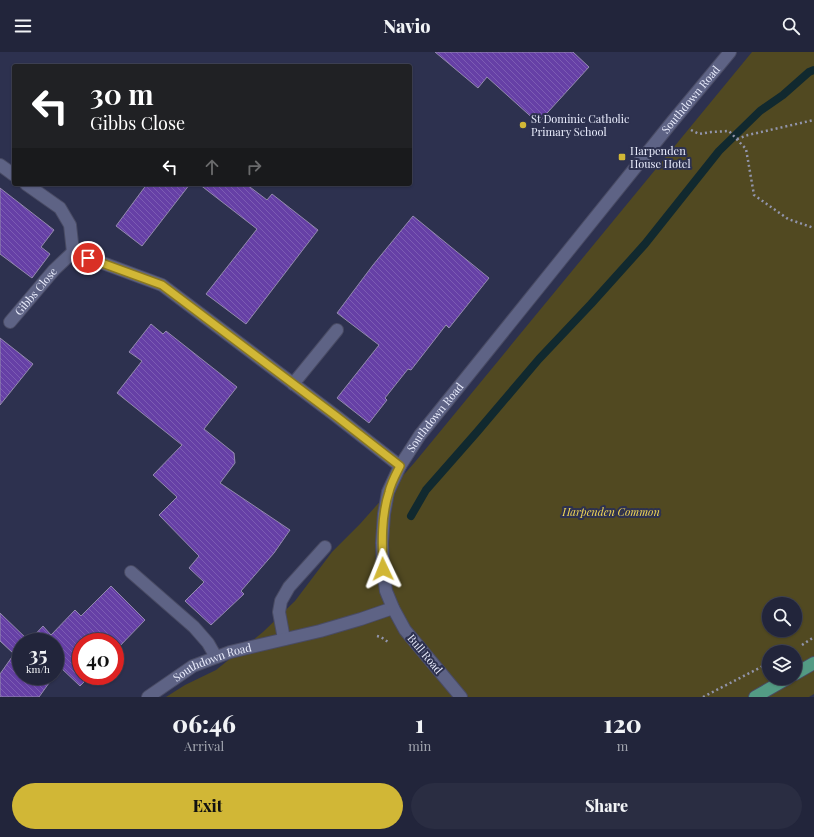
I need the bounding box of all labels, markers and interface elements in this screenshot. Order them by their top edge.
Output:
text: Navio [383,14,431,38]
icon: menu [12,15,34,37]
icon: search [780,15,802,37]
street label: Southdown Road [658,62,723,136]
text: 30 m [90,75,154,112]
icon: left [24,80,76,132]
text: Gibbs Close [90,111,185,135]
place label: St Dominic Catholic Primary School [531,111,629,139]
marker: St Dominic Catholic Primary School [518,120,528,130]
place label: Harpenden House Hotel [630,143,691,171]
marker: Harpenden House Hotel [617,152,627,162]
icon: left [159,156,181,178]
icon: ahead [201,156,223,178]
icon: right [243,156,265,178]
pin [71,241,105,275]
icon: arrive [77,247,99,269]
street label: Gibbs Close [11,264,60,318]
street label: Southdown Road [403,379,467,455]
park label: Harpenden Common [561,504,660,519]
position arrow [362,548,404,590]
map controls [762,597,802,685]
button: search [762,597,802,637]
street label: Bull Road [404,631,447,677]
speed limit sign: 40 [72,633,124,685]
street label: Southdown Road [170,639,253,685]
text: 35 [29,640,47,667]
button: layers [762,645,802,685]
text: km/h [26,662,50,676]
text: 06:46 [172,707,236,739]
text: 1 [415,707,424,739]
text: 120 [604,707,642,739]
text: Arrival [184,737,224,754]
text: min [408,737,431,754]
text: m [617,737,628,754]
button: Exit [12,783,403,829]
button: Share [411,783,802,829]

